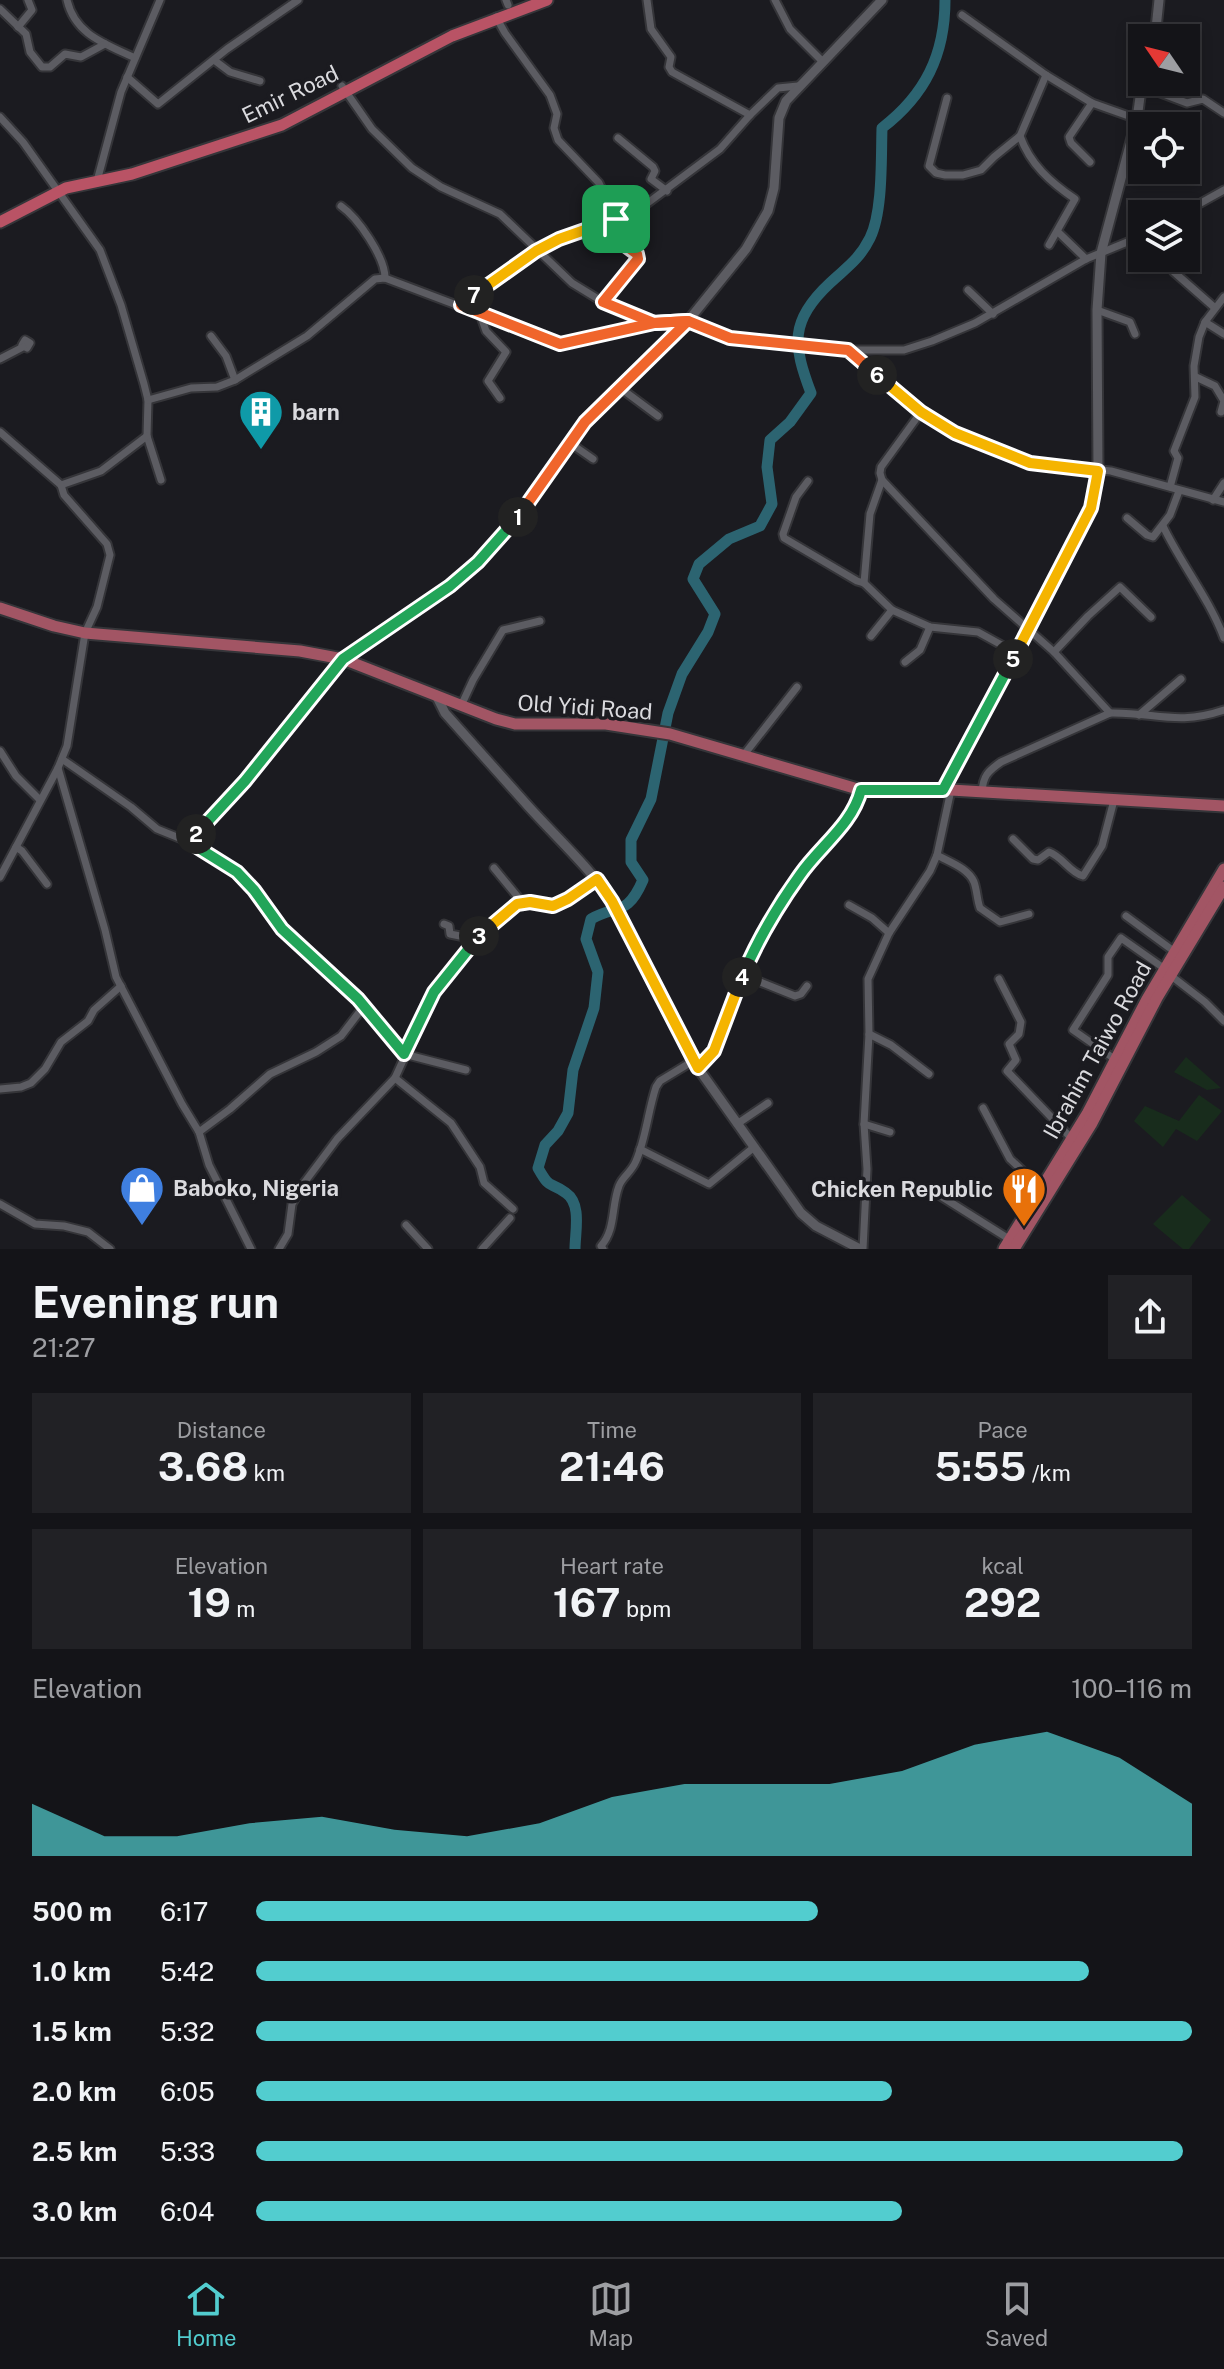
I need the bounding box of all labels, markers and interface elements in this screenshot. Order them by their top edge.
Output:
north arrow [1128,24,1200,96]
map controls [1128,24,1200,272]
street label: Emir Road [238,60,342,128]
button: locate [1128,112,1200,184]
pin [582,185,650,253]
icon: arrive [594,197,638,241]
button: layers [1128,200,1200,272]
pin: 7 [454,275,494,315]
text: 7 [467,282,481,308]
pin: 6 [857,355,897,395]
text: 6 [870,362,884,388]
building icon: barn [237,388,285,451]
place label: barn [292,399,340,425]
pin: 1 [498,497,538,537]
text: 1 [513,504,523,530]
pin: 5 [993,639,1033,679]
text: 5 [1006,646,1020,672]
street label: Old Yidi Road [517,689,653,725]
pin: 2 [176,814,216,854]
text: 2 [189,821,203,847]
pin: 3 [459,916,499,956]
text: 3 [472,923,486,949]
pin: 4 [722,957,762,997]
street label: Ibrahim Taiwo Road [1038,957,1156,1143]
text: 4 [735,964,749,990]
shop icon: Baboko, Nigeria [118,1164,166,1227]
restaurant icon: Chicken Republic [1000,1165,1048,1228]
place label: Baboko, Nigeria [173,1175,339,1201]
place label: Chicken Republic [811,1176,993,1202]
button: share [1108,1275,1192,1359]
text: Evening run [32,1276,279,1328]
text: 21:27 [32,1332,96,1363]
text: Distance [177,1417,266,1443]
text: Time [587,1417,637,1443]
text: Pace [978,1417,1028,1443]
text: 3.68 [158,1443,248,1490]
text: 21:46 [559,1443,665,1490]
text: 5:55 [935,1443,1026,1490]
text: km [248,1460,285,1486]
text: /km [1026,1460,1071,1486]
text: Elevation [175,1553,268,1579]
text: Heart rate [560,1553,664,1579]
text: kcal [981,1553,1024,1579]
text: 19 [187,1579,231,1626]
text: 167 [553,1579,621,1626]
text: 292 [964,1579,1041,1626]
text: m [231,1596,255,1622]
text: bpm [621,1596,671,1622]
text: Elevation [32,1673,142,1704]
text: 100–116 m [1071,1673,1192,1704]
text: 500 m [32,1896,112,1927]
text: 6:17 [160,1896,208,1927]
text: 1.0 km [32,1956,111,1987]
text: 5:42 [160,1956,214,1987]
text: 1.5 km [32,2016,112,2047]
text: 5:32 [160,2016,214,2047]
text: 2.0 km [32,2076,117,2107]
text: 6:05 [160,2076,215,2107]
text: 2.5 km [32,2136,117,2167]
text: 5:33 [160,2136,215,2167]
text: 3.0 km [32,2196,117,2227]
text: 6:04 [160,2196,214,2227]
tab: Home [176,2277,237,2351]
tab: Map [589,2277,633,2351]
tab: Saved [985,2277,1048,2351]

